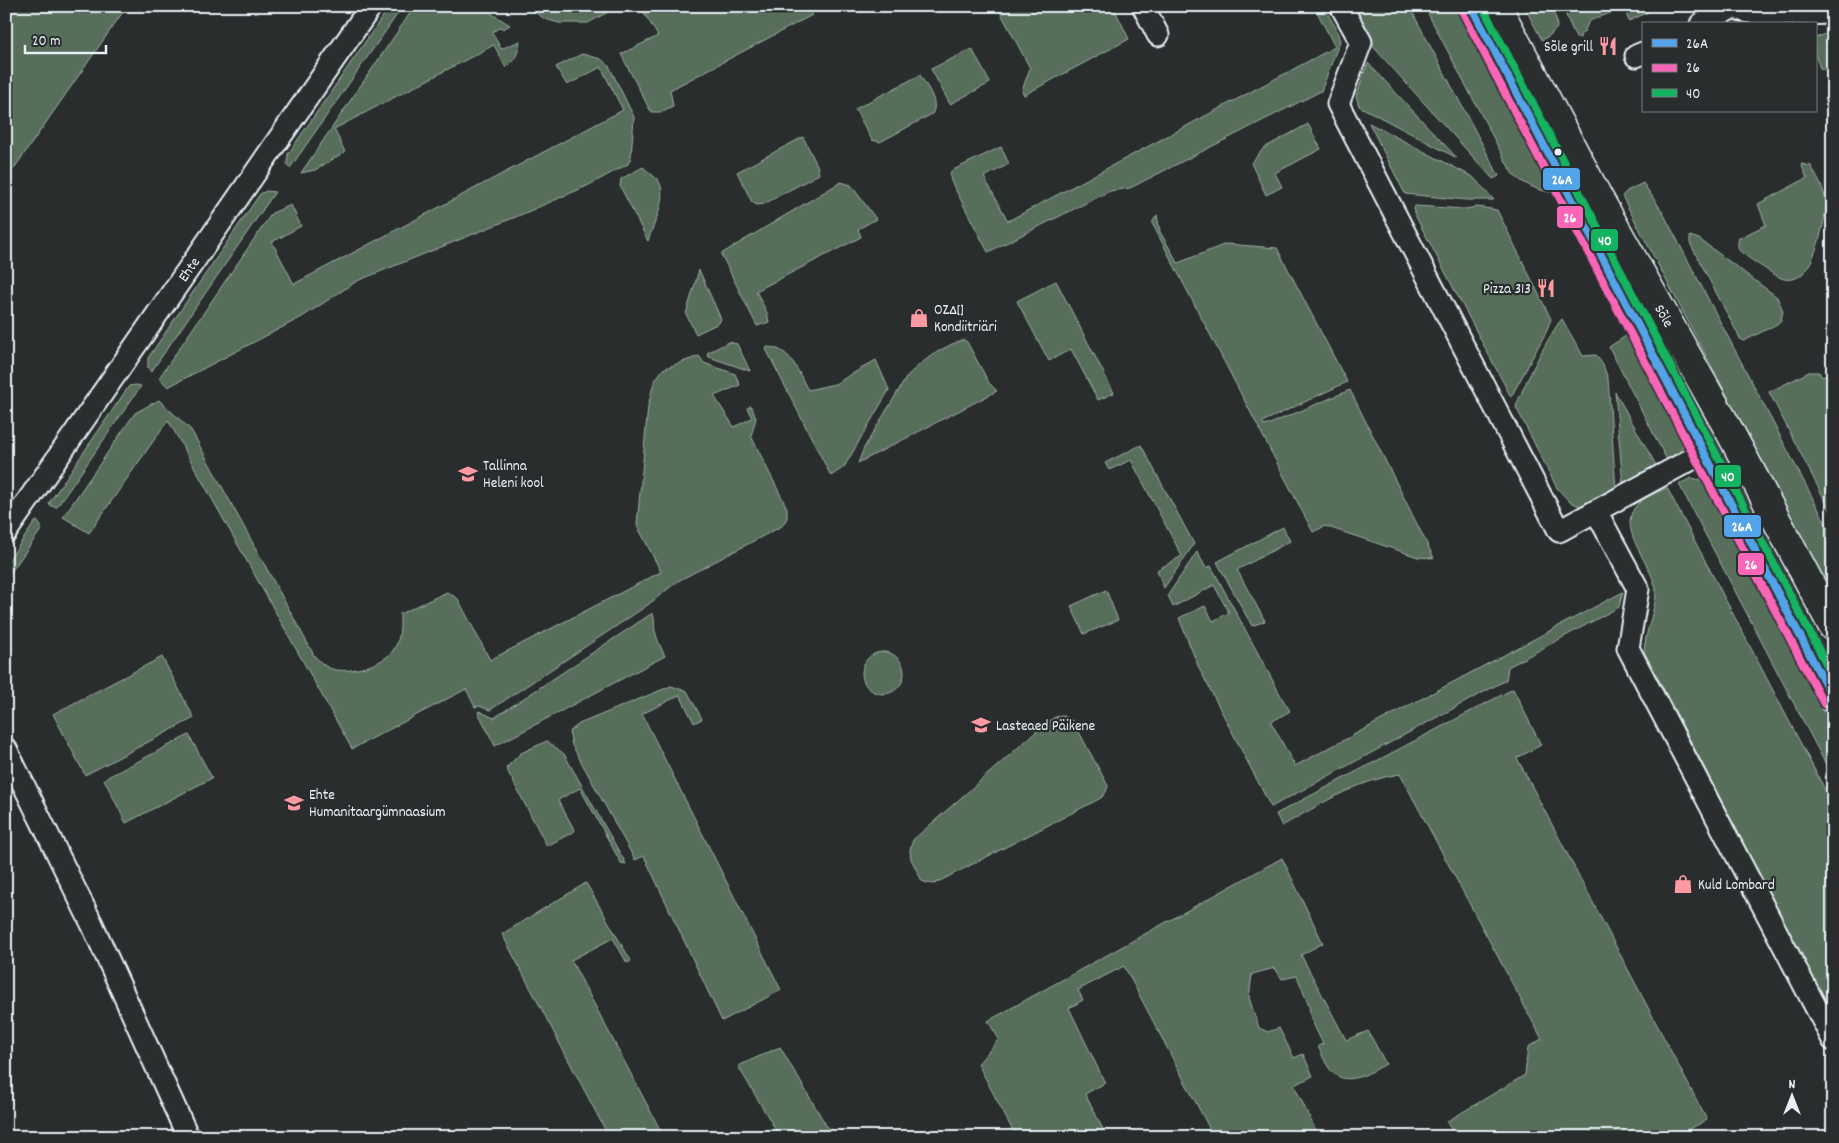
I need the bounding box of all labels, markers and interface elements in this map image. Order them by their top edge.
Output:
scale bar [25,22,106,54]
legend [1642,22,1816,112]
text: 20 m [32,31,60,53]
text: 26A [1686,34,1708,56]
restaurant icon: Sõle grill [1597,35,1619,57]
place label: Sõle grill [1544,37,1593,59]
text: 26 [1686,58,1700,80]
text: 40 [1686,84,1700,106]
unlabelled marker [1553,147,1563,157]
line badge: 26A [1542,167,1581,191]
text: 26A [1552,171,1573,191]
line badge: 26 [1556,205,1584,229]
text: 26 [1564,209,1577,229]
line badge: 40 [1590,228,1619,252]
text: 40 [1598,232,1612,252]
street label: Ehte [174,253,207,287]
restaurant icon: Pizza 313 [1535,277,1557,299]
place label: Pizza 313 [1483,279,1531,301]
place label: OZ∆[] Kondiitriäri [934,300,997,339]
street label: Sõle [1648,301,1678,332]
shop icon: OZ∆[] Kondiitriäri [908,307,930,329]
place label: Tallinna Heleni kool [483,456,544,495]
school or university icon: Tallinna Heleni kool [457,463,479,485]
line badge: 40 [1714,464,1742,488]
text: 40 [1721,468,1735,488]
line badge: 26A [1723,514,1762,538]
text: 26A [1732,518,1753,538]
line badge: 26 [1737,552,1765,576]
text: 26 [1745,556,1758,576]
school or university icon: Lasteaed Päikene [970,714,992,736]
place label: Lasteaed Päikene [996,716,1095,738]
place label: Ehte Humanitaargümnaasium [309,785,446,824]
school or university icon: Ehte Humanitaargümnaasium [283,792,305,814]
shop icon: Kuld Lombard [1672,873,1694,895]
place label: Kuld Lombard [1698,875,1775,897]
north arrow [1766,1070,1816,1120]
text: N [1789,1075,1796,1095]

